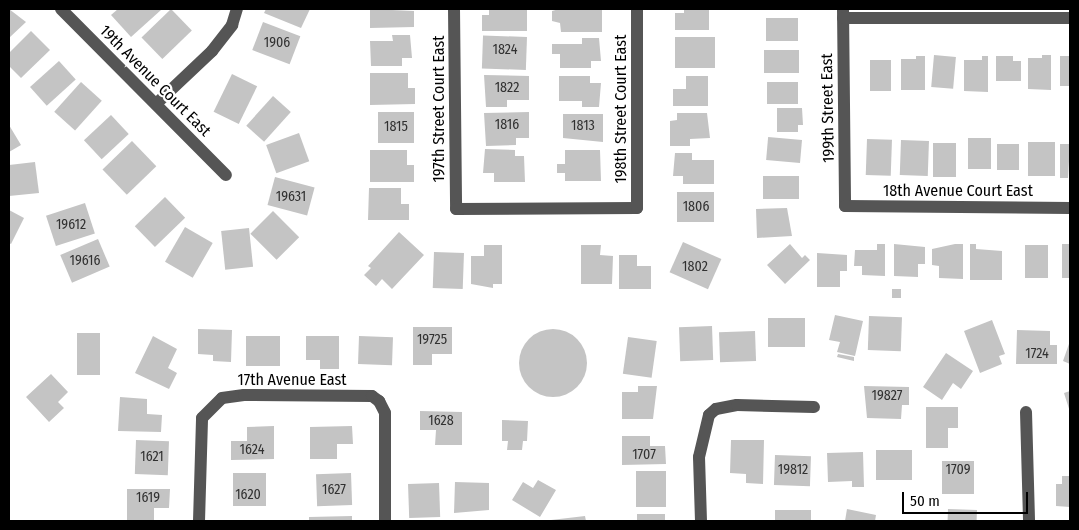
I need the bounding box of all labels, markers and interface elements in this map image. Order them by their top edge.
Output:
street label: 19th Avenue Court East [95,21,215,141]
house number: 1906 [264,35,290,51]
street label: 197th Street Court East [429,35,449,183]
street label: 198th Street Court East [611,35,631,183]
house number: 1824 [492,42,518,58]
street label: 199th Street East [817,53,839,163]
house number: 1822 [495,80,519,96]
house number: 1816 [495,117,519,133]
house number: 1813 [571,118,595,134]
house number: 1815 [384,119,408,135]
street label: 18th Avenue Court East [883,181,1033,201]
house number: 19631 [276,189,306,205]
house number: 1806 [683,199,709,215]
house number: 19612 [56,217,86,233]
house number: 19616 [70,253,100,269]
house number: 1802 [682,259,708,275]
house number: 19725 [417,332,447,348]
house number: 1724 [1025,346,1049,362]
street label: 17th Avenue East [237,370,347,390]
house number: 19827 [872,388,902,404]
house number: 1628 [428,413,454,429]
house number: 1624 [240,442,264,458]
house number: 1707 [632,447,656,463]
house number: 1621 [140,449,164,465]
house number: 19812 [778,462,808,478]
house number: 1709 [946,462,970,478]
house number: 1627 [322,482,346,498]
scale bar [904,482,1030,514]
house number: 1620 [235,487,261,503]
house number: 1619 [136,490,160,506]
text: 50 m [910,492,940,510]

